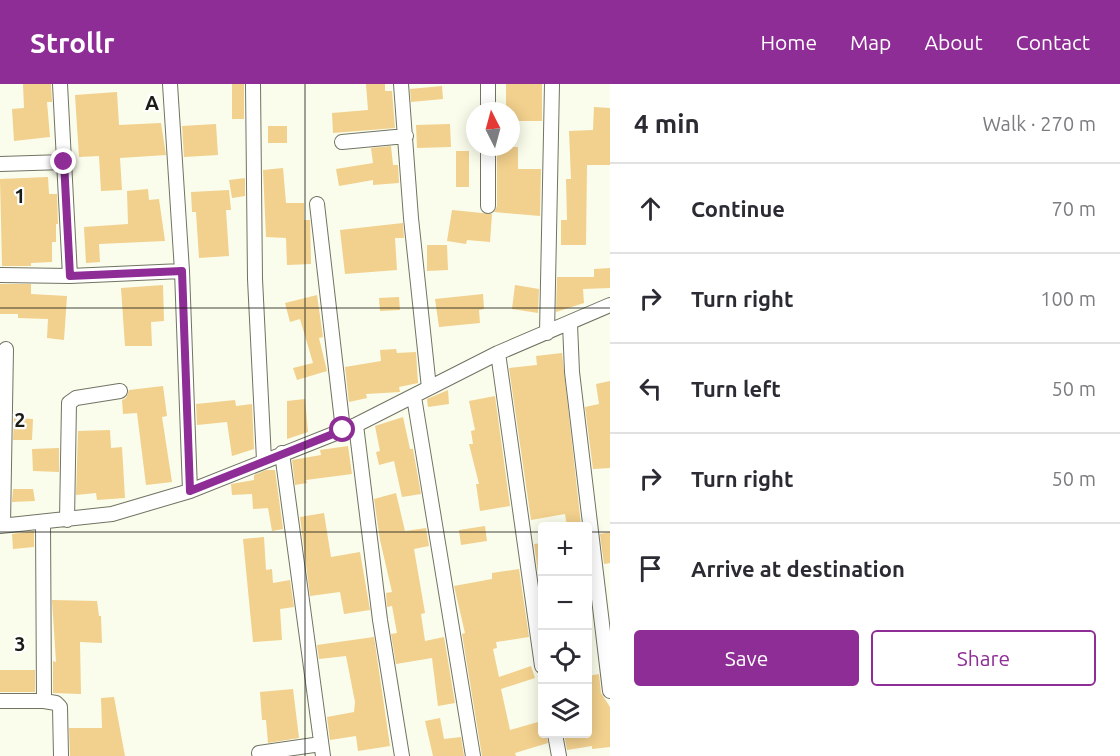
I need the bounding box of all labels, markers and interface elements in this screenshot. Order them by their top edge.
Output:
text: Strollr [30,27,115,58]
text: Home [760,30,817,54]
text: Map [850,30,891,54]
text: About [924,30,983,54]
text: Contact [1016,30,1090,54]
text: A [145,91,159,114]
north arrow [466,102,520,156]
text: 4 min [634,109,700,138]
text: Walk · 270 m [983,112,1096,135]
route end [50,148,76,174]
text: 1 [14,184,26,207]
icon: ahead [634,192,667,225]
text: Continue [691,196,785,221]
text: 70 m [1052,197,1096,220]
icon: right [634,282,667,315]
text: Turn right [691,286,793,311]
text: 100 m [1040,287,1096,310]
icon: left [634,372,667,405]
text: Turn left [691,376,781,401]
text: 50 m [1052,377,1096,400]
text: 2 [14,408,26,431]
route start [329,416,355,442]
icon: right [634,462,667,495]
text: Turn right [691,466,793,491]
text: 50 m [1052,467,1096,490]
map controls [538,522,592,738]
button: + [538,522,592,576]
icon: arrive [634,552,667,585]
text: Arrive at destination [691,556,905,581]
button: − [538,576,592,630]
button: locate [538,630,592,684]
button: Save [634,630,859,686]
button: Share [871,630,1096,686]
text: 3 [14,632,26,655]
button: layers [538,684,592,738]

